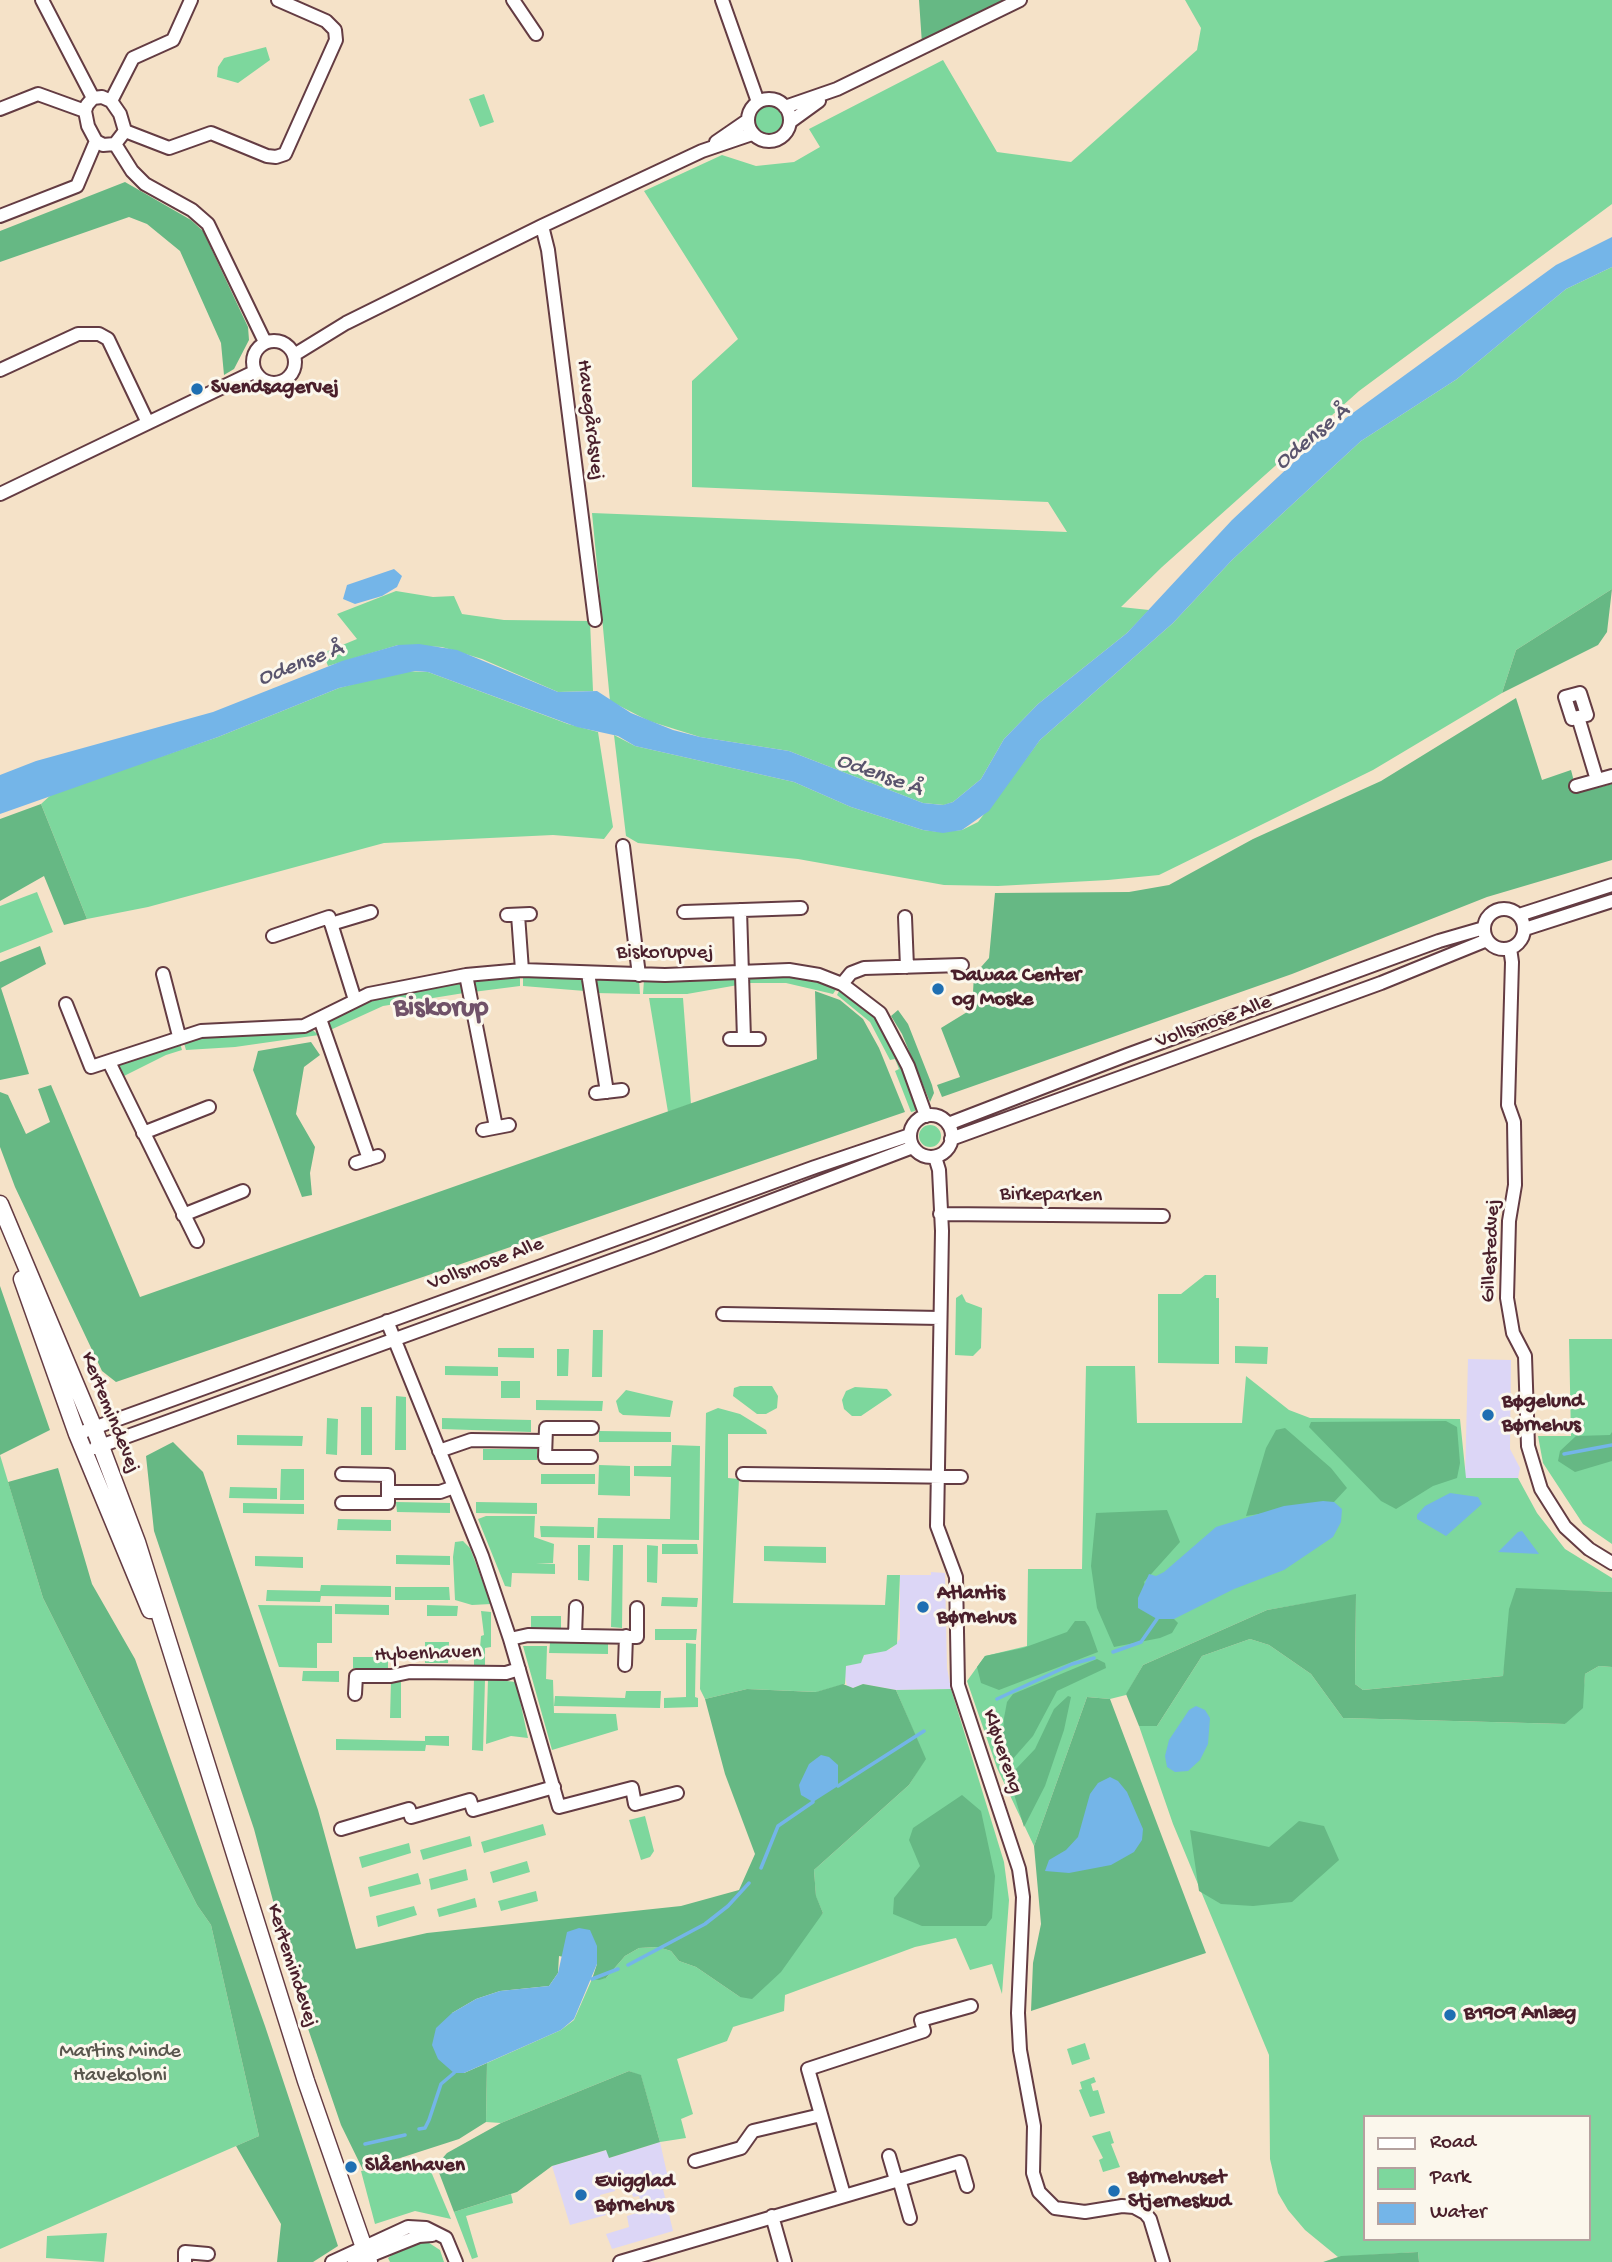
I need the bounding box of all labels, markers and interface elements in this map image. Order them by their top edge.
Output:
street label: Havegårdsvej [569,358,609,482]
place label: Svendsagervej [211,376,339,402]
marker: Svendsagervej [189,381,205,397]
water label: Odense Å [1270,399,1356,477]
water label: Odense Å [254,636,348,694]
water label: Odense Å [832,748,926,804]
street label: Biskorupvej [616,941,714,967]
place label: Dawaa Center og Moske [952,964,1081,1014]
marker: Dawaa Center og Moske [930,981,946,997]
street label: Vollsmose Alle [1153,990,1275,1056]
district label: Biskorup [394,993,488,1027]
street label: Birkeparken [1000,1183,1102,1209]
street label: Gillestedvej [1477,1199,1507,1303]
street label: Vollsmose Alle [425,1232,547,1298]
street label: Kertemindevej [73,1349,145,1477]
place label: Bøgelund Børnehus [1502,1390,1583,1440]
marker: Bøgelund Børnehus [1480,1407,1496,1423]
place label: Atlantis Børnehus [937,1582,1016,1632]
marker: Atlantis Børnehus [915,1599,931,1615]
street label: Hybenhaven [374,1641,482,1669]
street label: Kløvereng [975,1707,1027,1797]
street label: Kertemindevej [259,1901,323,2031]
place label: B1909 Anlæg [1464,2002,1576,2028]
marker: B1909 Anlæg [1442,2007,1458,2023]
park label: Martins Minde Havekoloni [59,2040,181,2090]
legend [1364,2115,1591,2241]
text: Road [1430,2131,1476,2156]
place label: Slåenhaven [365,2154,465,2180]
marker: Slåenhaven [343,2159,359,2175]
place label: Børnehuset Stjerneskud [1128,2166,1231,2216]
text: Park [1430,2166,1470,2191]
place label: Evigglad Børnehus [595,2170,674,2220]
marker: Børnehuset Stjerneskud [1106,2183,1122,2199]
marker: Evigglad Børnehus [573,2187,589,2203]
text: Water [1430,2201,1486,2226]

